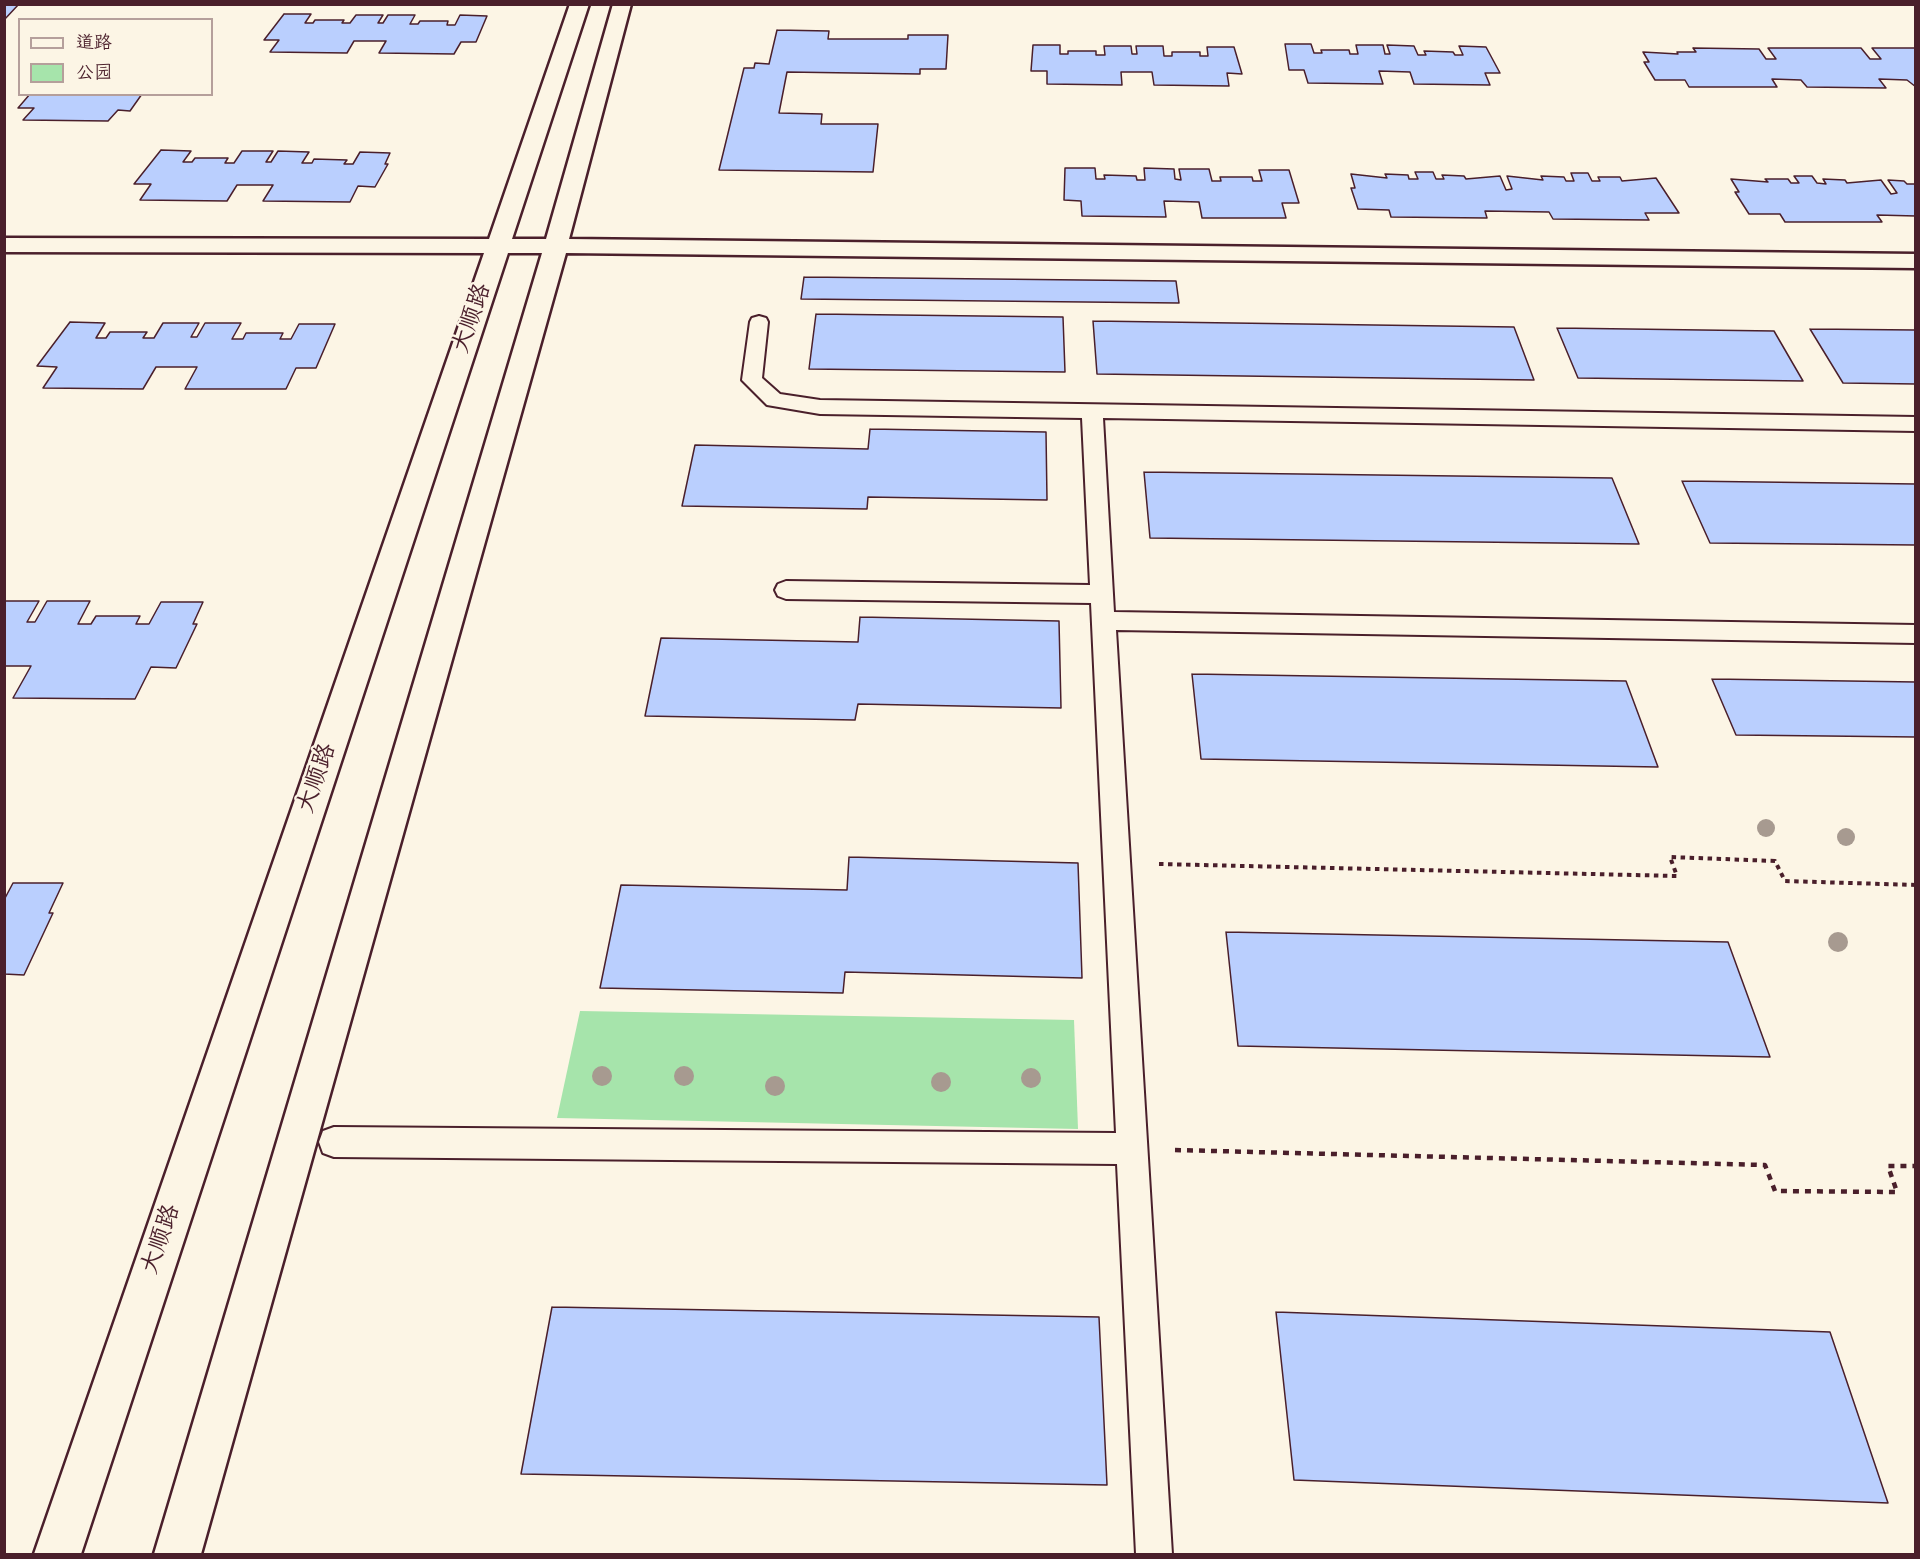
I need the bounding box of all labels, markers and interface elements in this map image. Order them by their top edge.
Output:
legend [18,18,213,96]
text: 道路 [76,31,112,57]
text: 公园 [76,61,112,87]
street label: 大顺路 [449,280,499,358]
street label: 大顺路 [294,740,344,818]
street label: 大顺路 [138,1201,188,1279]

